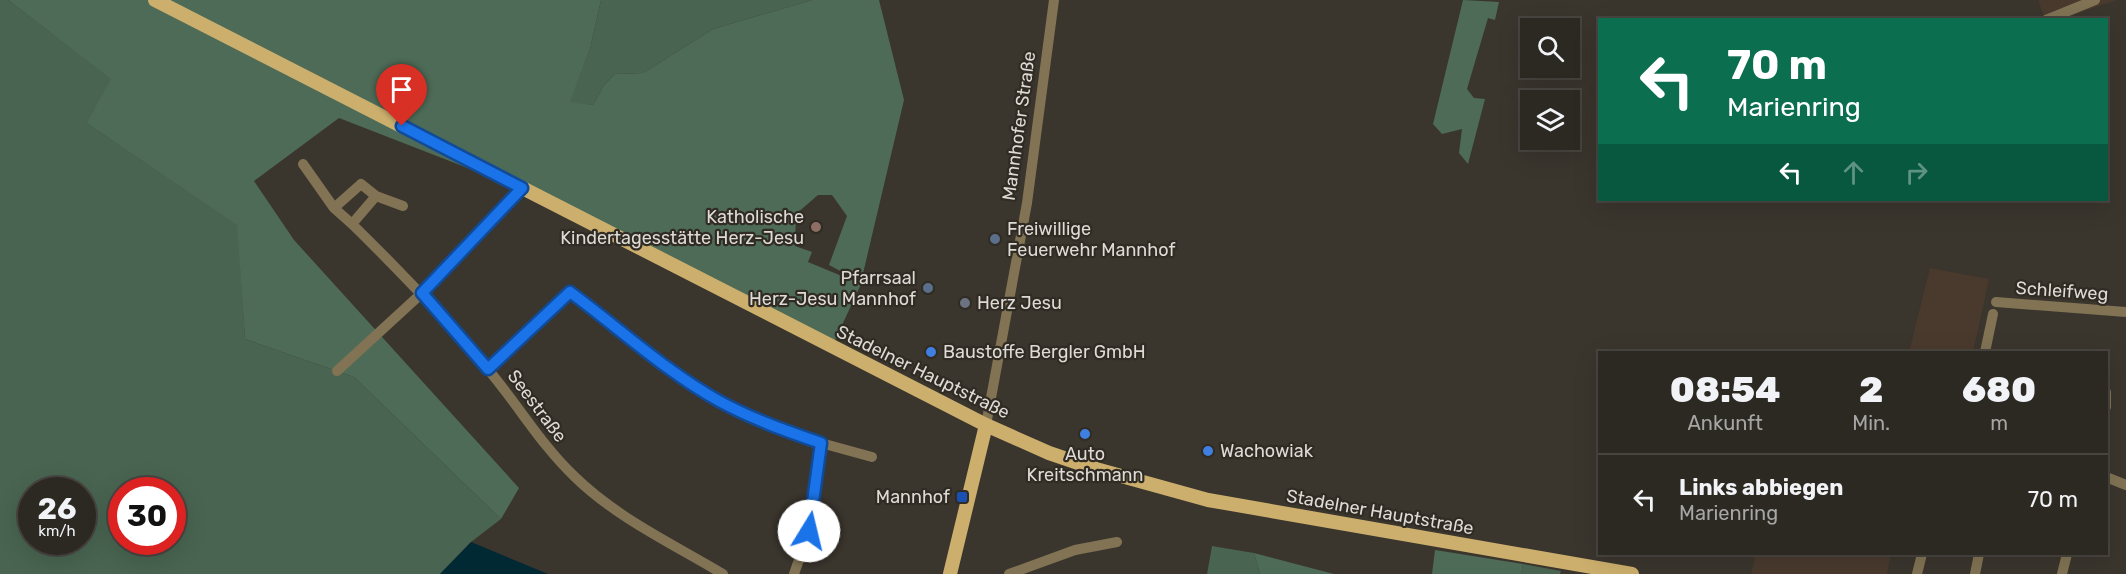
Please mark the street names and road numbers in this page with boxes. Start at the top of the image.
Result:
street label: Mannhofer Straße [998,50,1040,202]
street label: Schleifweg [2015,277,2109,305]
street label: Stadelner Hauptstraße [833,320,1013,424]
street label: Seestraße [503,365,571,447]
street label: Stadelner Hauptstraße [1285,485,1475,539]

